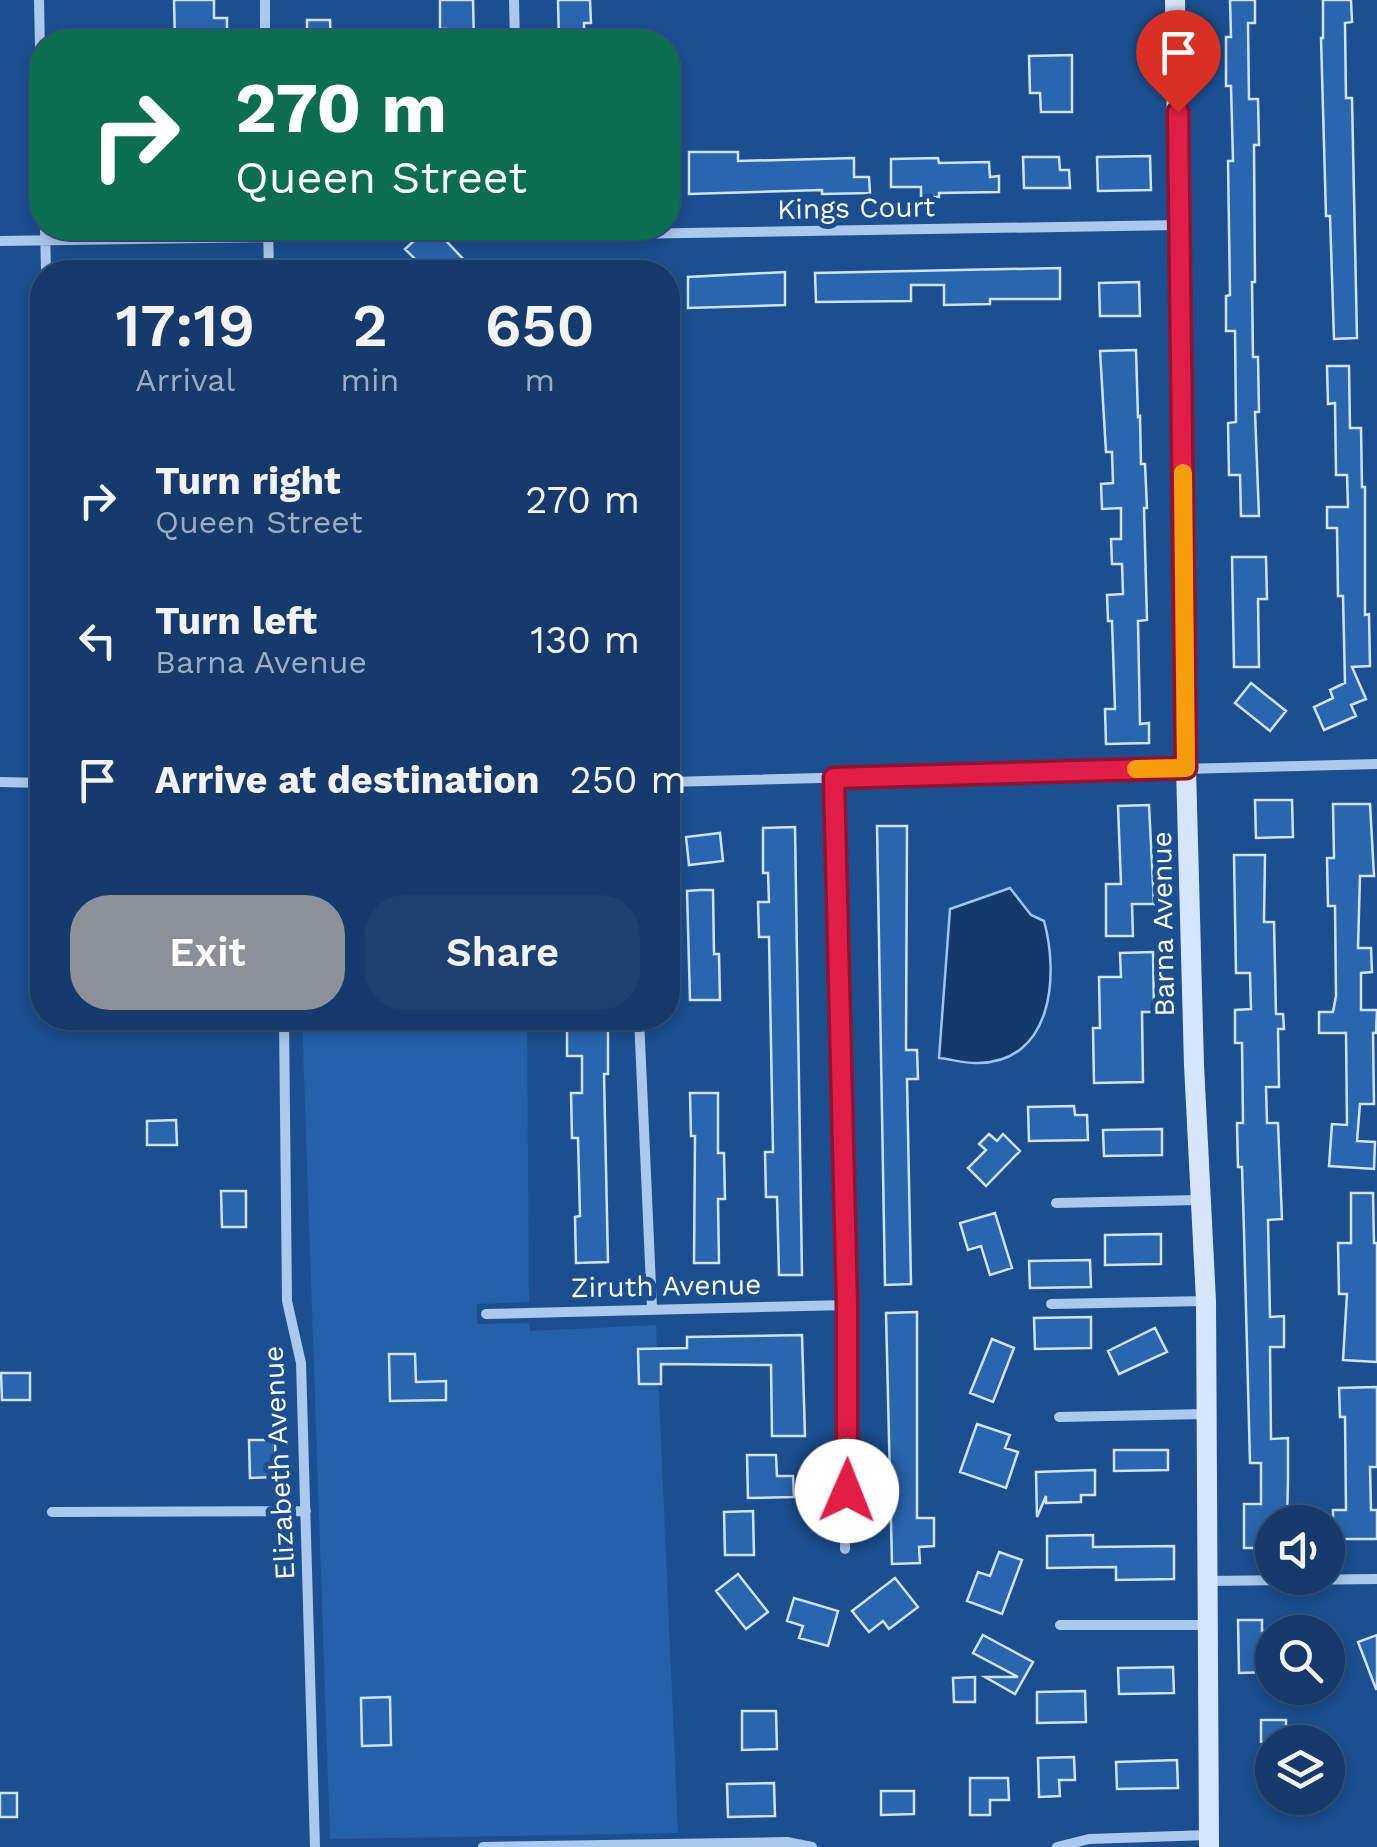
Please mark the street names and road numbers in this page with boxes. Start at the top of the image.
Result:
street label: Kings Court [777,190,936,226]
street label: Barna Avenue [1145,831,1181,1017]
street label: Ziruth Avenue [571,1268,761,1304]
street label: Elizabeth Avenue [256,1345,302,1581]

